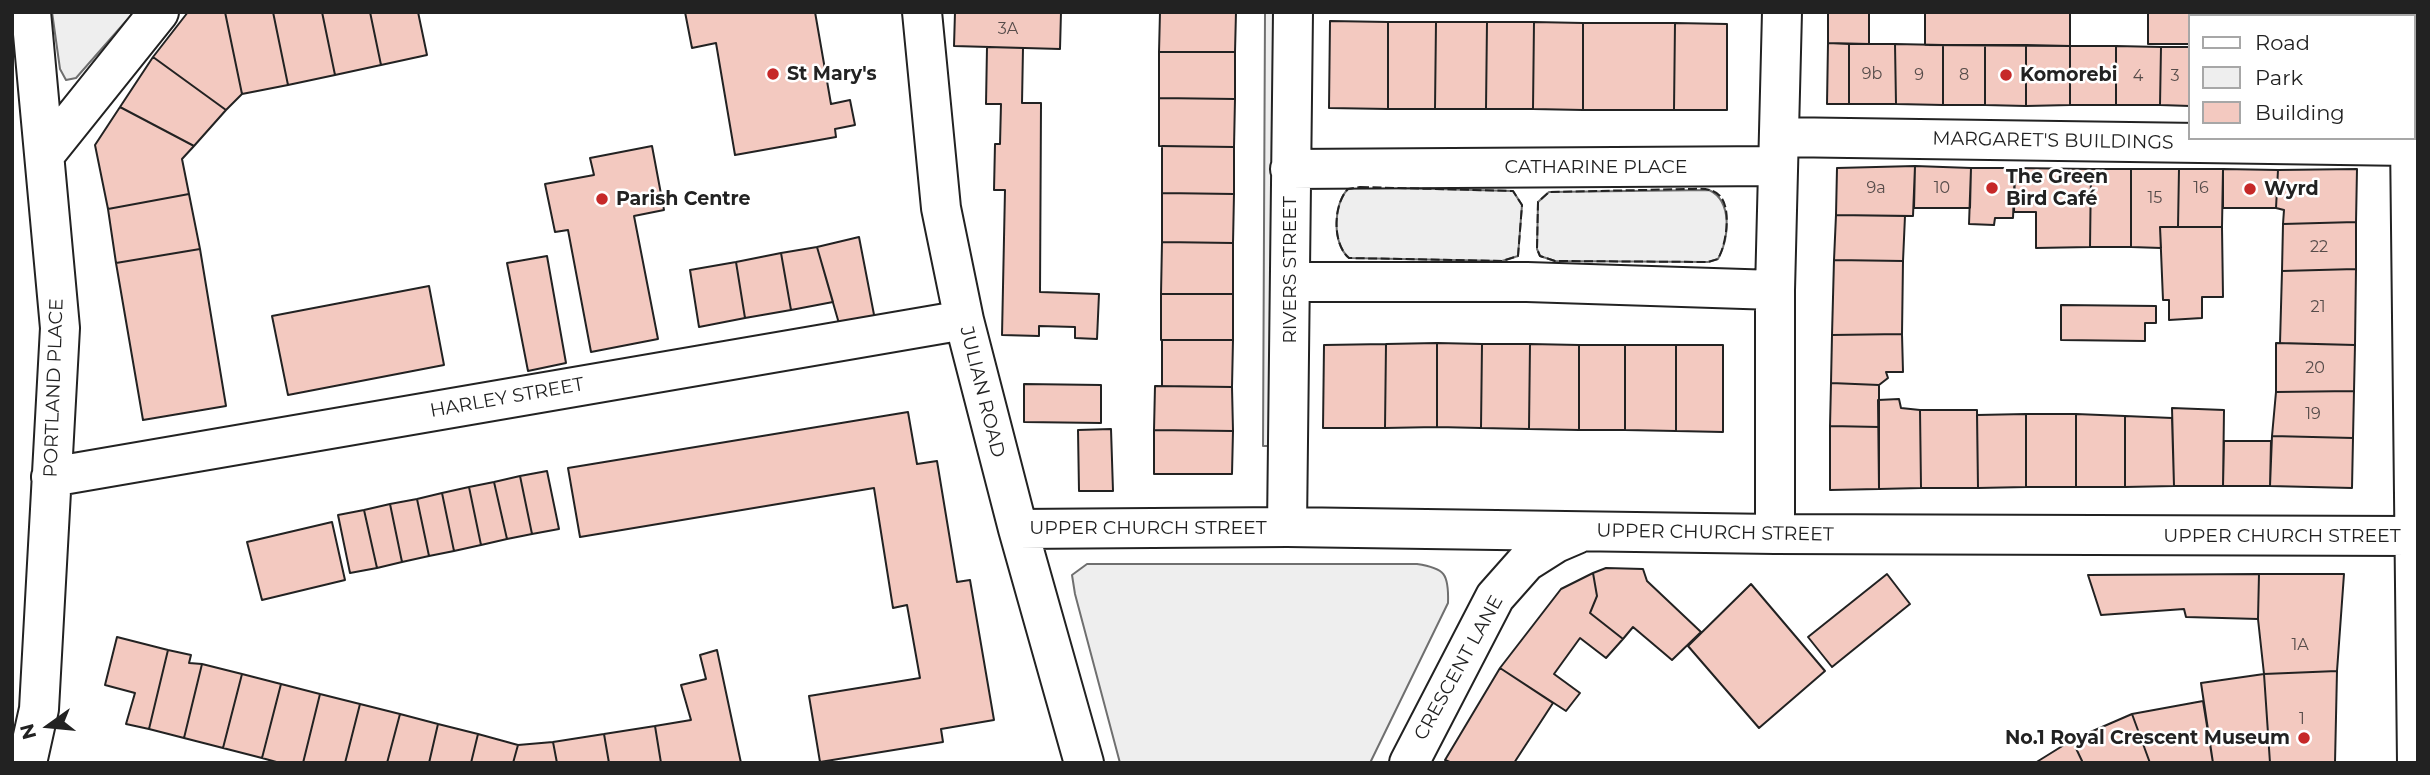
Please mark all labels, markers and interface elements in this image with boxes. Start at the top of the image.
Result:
legend [2188,14,2416,140]
house number: 3A [998,19,1018,39]
text: Road [2255,30,2310,55]
place label: St Mary's [787,63,877,85]
house number: 9b [1862,64,1882,84]
place label: Komorebi [2020,64,2117,86]
house number: 9 [1914,65,1924,85]
house number: 8 [1959,65,1969,85]
text: Park [2255,65,2303,90]
marker: St Mary's [765,66,781,82]
house number: 4 [2133,66,2143,86]
house number: 3 [2170,66,2180,86]
marker: Komorebi [1998,67,2014,83]
text: Building [2255,100,2345,125]
street label: MARGARET'S BUILDINGS [1932,127,2174,155]
street label: CATHARINE PLACE [1505,156,1687,178]
place label: The Green Bird Café [2006,166,2108,210]
house number: 9a [1866,178,1886,198]
house number: 10 [1934,178,1950,198]
house number: 16 [2193,178,2209,198]
place label: Wyrd [2264,178,2319,200]
marker: The Green Bird Café [1984,180,2000,196]
marker: Wyrd [2242,181,2258,197]
place label: Parish Centre [616,188,751,210]
house number: 15 [2148,188,2162,208]
marker: Parish Centre [594,191,610,207]
street label: RIVERS STREET [1279,196,1301,344]
house number: 22 [2310,237,2328,257]
house number: 21 [2311,297,2325,317]
street label: PORTLAND PLACE [39,298,69,478]
street label: JULIAN ROAD [955,324,1009,460]
house number: 20 [2305,358,2325,378]
street label: HARLEY STREET [428,373,586,423]
house number: 19 [2305,404,2321,424]
street label: UPPER CHURCH STREET [1029,517,1267,539]
street label: UPPER CHURCH STREET [1596,520,1834,546]
street label: UPPER CHURCH STREET [2163,525,2401,547]
street label: CRESCENT LANE [1410,592,1508,744]
house number: 1A [2291,635,2309,655]
north arrow [14,691,84,761]
house number: 1 [2299,709,2305,729]
text: N [15,721,41,742]
place label: No.1 Royal Crescent Museum [2005,727,2290,749]
marker: No.1 Royal Crescent Museum [2296,730,2312,746]

